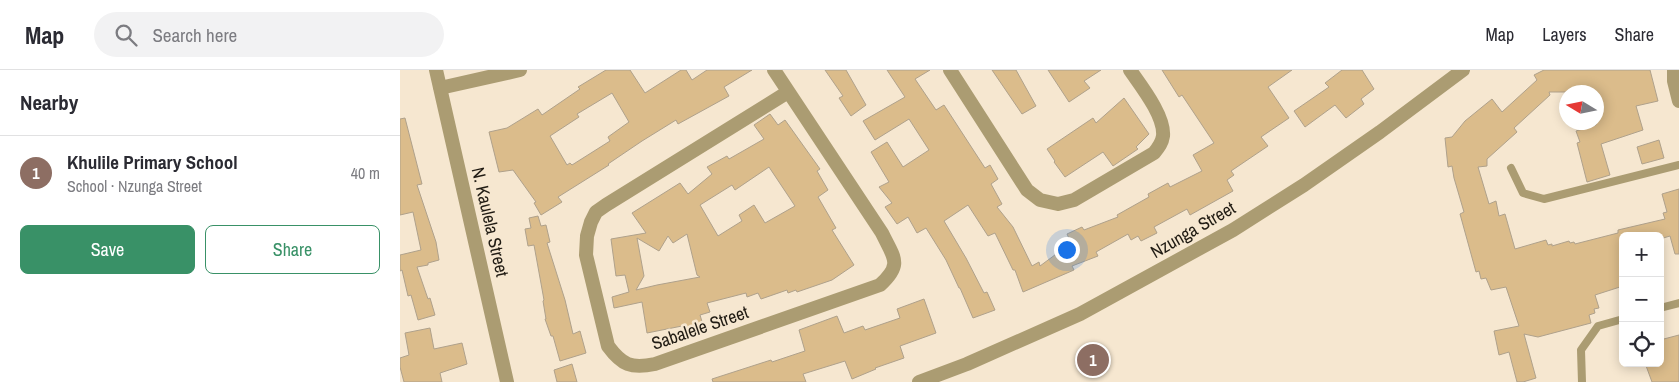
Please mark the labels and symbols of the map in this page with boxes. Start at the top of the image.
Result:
north arrow [1559,85,1604,130]
street label: N. Kaulela Street [466,165,515,279]
street label: Nzunga Street [1146,195,1240,264]
your location [1054,237,1080,263]
street label: Sabalele Street [648,299,752,356]
pin: 1 [1077,341,1109,379]

